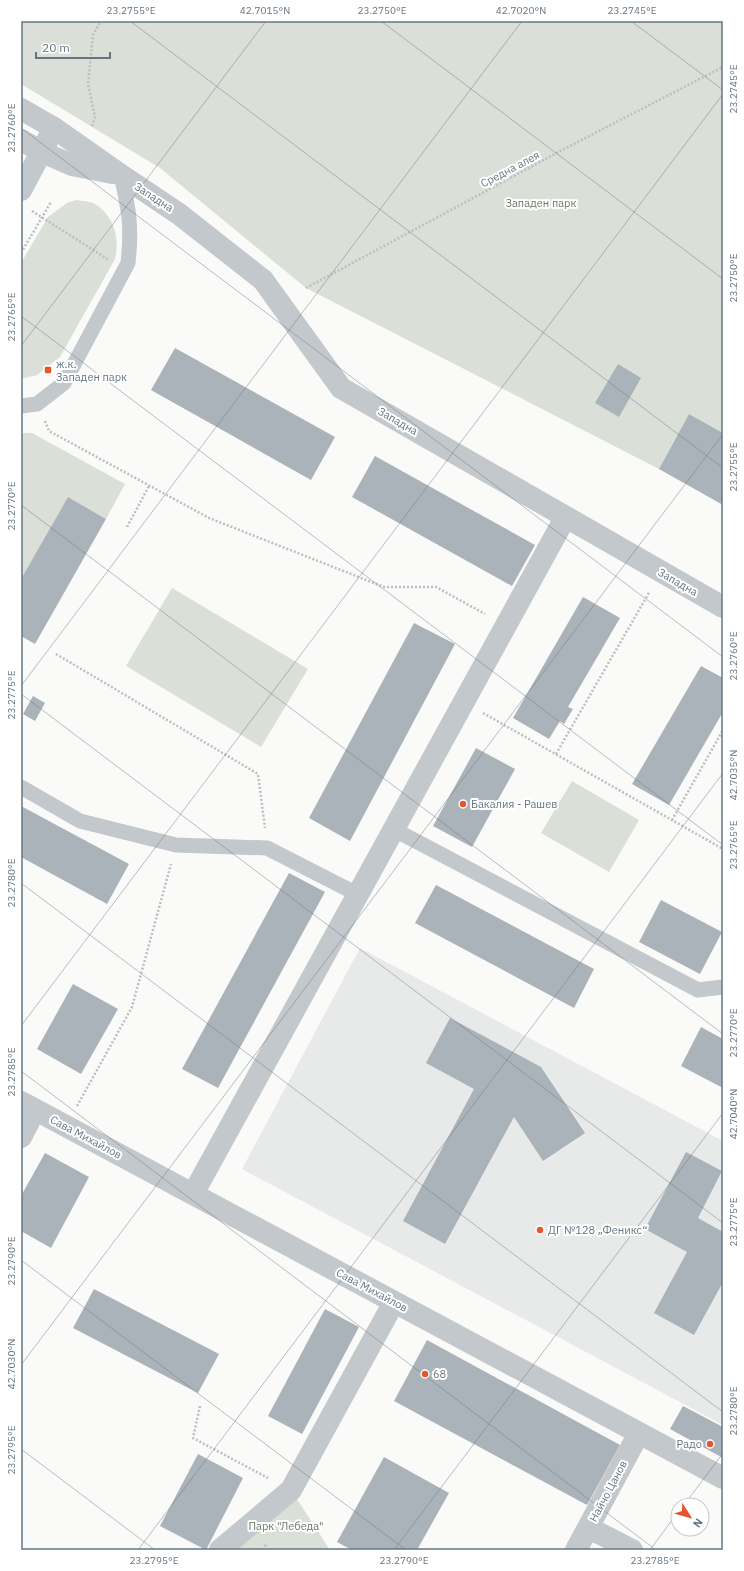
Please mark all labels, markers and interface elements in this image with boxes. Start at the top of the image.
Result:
text: 23.2755°E [106,4,156,17]
text: 42.7015°N [240,4,290,17]
text: 23.2750°E [357,4,407,17]
text: 42.7020°N [496,4,546,17]
text: 23.2745°E [607,4,657,17]
scale bar [36,34,110,60]
text: 20 m [42,40,70,55]
text: 23.2745°E [727,64,740,114]
text: 23.2760°E [5,103,18,153]
street label: Средна алея [478,148,542,190]
street label: Западна [132,179,176,215]
park label: Западен парк [505,196,577,210]
text: 23.2750°E [727,253,740,303]
text: 23.2765°E [5,292,18,342]
place label: ж.к. Западен парк [56,357,127,384]
marker: ж.к. Западен парк [43,365,53,375]
street label: Западна [376,404,421,438]
text: 23.2755°E [727,442,740,492]
text: 23.2770°E [5,481,18,531]
street label: Западна [656,565,701,599]
text: 23.2760°E [727,631,740,681]
text: 23.2775°E [5,670,18,720]
text: 42.7035°N [727,750,740,800]
place label: Бакалия - Рашев [471,797,557,811]
marker: Бакалия - Рашев [458,799,468,809]
text: 23.2765°E [727,820,740,870]
text: 23.2780°E [5,858,18,908]
text: 23.2770°E [727,1008,740,1058]
text: 23.2785°E [5,1047,18,1097]
text: 42.7040°N [727,1089,740,1139]
street label: Сава Михайлов [48,1112,124,1162]
text: 23.2775°E [727,1197,740,1247]
place label: ДГ №128 „Феникс“ [548,1223,647,1237]
marker: ДГ №128 „Феникс“ [535,1225,545,1235]
text: 23.2790°E [5,1236,18,1286]
street label: Сава Михайлов [334,1265,410,1315]
text: 42.7030°N [5,1339,18,1389]
place label: 68 [433,1367,446,1381]
marker: 68 [420,1369,430,1379]
text: 23.2780°E [727,1386,740,1436]
text: 23.2795°E [5,1425,18,1475]
place label: Радо [677,1437,702,1451]
marker: Радо [705,1439,715,1449]
street label: Найчо Цанов [586,1458,630,1524]
north arrow [670,1497,710,1537]
text: N [690,1516,706,1530]
park label: Парк "Лебеда" [248,1519,324,1533]
text: 23.2795°E [129,1554,179,1567]
text: 23.2790°E [379,1554,429,1567]
text: 23.2785°E [630,1554,680,1567]

